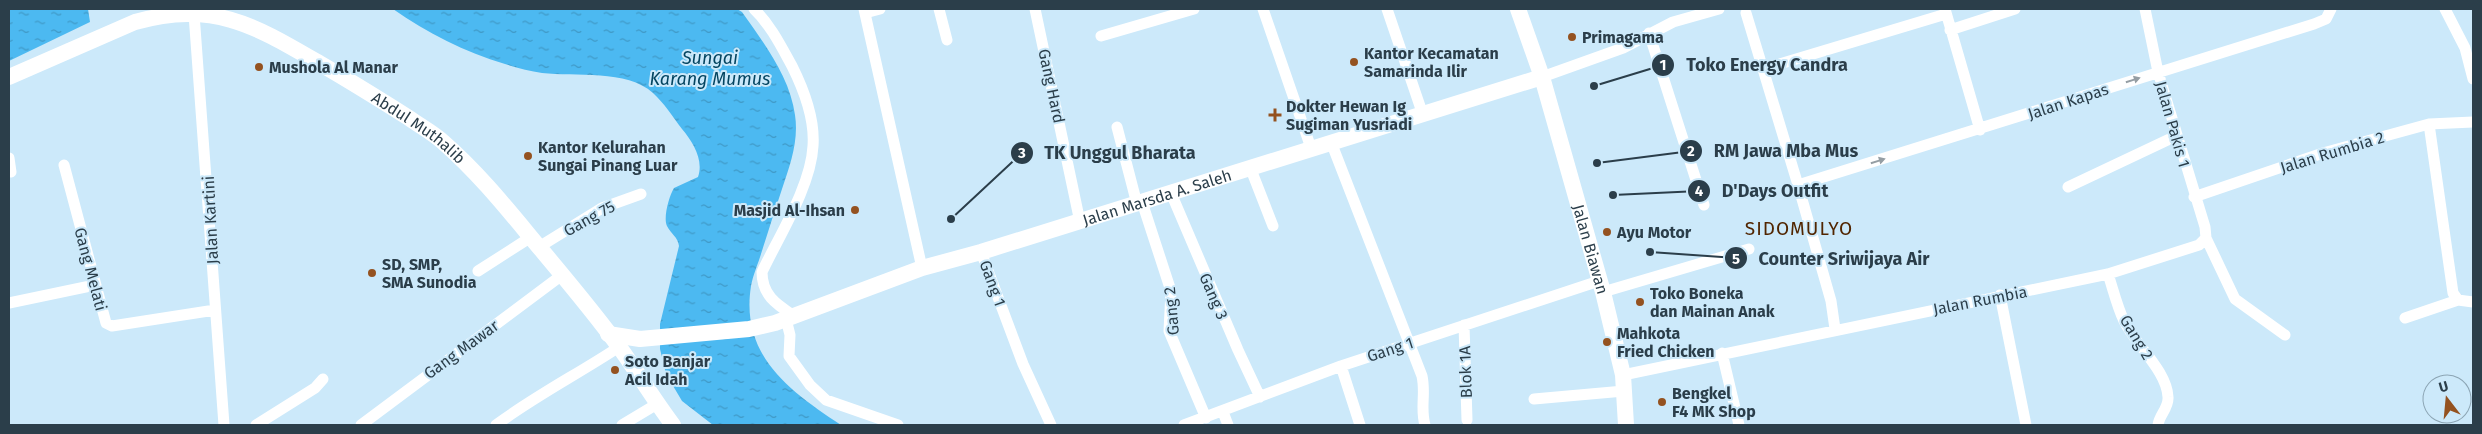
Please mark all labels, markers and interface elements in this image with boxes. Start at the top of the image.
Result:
place label: Primagama [1582,28,1664,47]
marker: Primagama [1566,31,1578,43]
place label: Kantor Kecamatan Samarinda Ilir [1364,44,1499,81]
water label: Sungai Karang Mumus [650,47,770,90]
street label: Gang Hard [1034,47,1069,125]
callout: Toko Energy Candra [1651,49,1857,82]
text: Toko Energy Candra [1686,54,1848,76]
marker: Kantor Kecamatan Samarinda Ilir [1348,56,1360,68]
text: 1 [1660,56,1666,74]
place label: Mushola Al Manar [269,58,399,77]
marker: Mushola Al Manar [253,61,265,73]
one-way arrow [2126,76,2141,83]
street label: Jalan Pakis 1 [2151,79,2194,169]
street label: Jalan Kapas [2025,80,2111,123]
street label: Abdul Muthalib [368,88,469,168]
place label: Dokter Hewan Ig Sugiman Yusriadi [1286,97,1412,134]
marker: Dokter Hewan Ig Sugiman Yusriadi [1268,108,1282,122]
street label: Jalan Rumbia 2 [2278,128,2387,177]
callout: RM Jawa Mba Mus [1679,134,1868,167]
callout: TK Unggul Bharata [1009,136,1206,169]
place label: Kantor Kelurahan Sungai Pinang Luar [538,138,678,175]
text: RM Jawa Mba Mus [1714,140,1858,162]
text: TK Unggul Bharata [1044,142,1196,164]
text: 2 [1687,142,1695,160]
text: 3 [1017,144,1026,162]
marker: Kantor Kelurahan Sungai Pinang Luar [522,150,534,162]
one-way arrow [1871,156,1886,164]
street label: Jalan Marsda A. Saleh [1080,165,1234,230]
callout: D'Days Outfit [1687,174,1838,207]
street label: Jalan Kartini [199,175,222,265]
text: D'Days Outfit [1722,180,1829,202]
text: 4 [1695,182,1704,200]
street label: Gang 75 [560,197,618,240]
place label: Masjid Al-Ihsan [734,201,845,220]
street label: Jalan Biawan [1569,202,1612,296]
marker: Masjid Al-Ihsan [849,204,861,216]
district label: SIDOMULYO [1745,217,1853,240]
place label: Ayu Motor [1616,223,1692,242]
street label: Gang Melati [70,225,111,313]
marker: Ayu Motor [1601,226,1613,238]
callout: Counter Sriwijaya Air [1723,242,1939,275]
text: Counter Sriwijaya Air [1759,248,1930,270]
text: 5 [1732,250,1740,268]
place label: SD, SMP, SMA Sunodia [382,255,477,292]
street label: Gang 1 [975,258,1010,309]
marker: SD, SMP, SMA Sunodia [366,267,378,279]
street label: Gang 3 [1195,270,1232,322]
street label: Jalan Rumbia [1931,282,2029,319]
place label: Toko Boneka dan Mainan Anak [1650,284,1775,321]
street label: Gang 2 [1160,286,1183,336]
marker: Toko Boneka dan Mainan Anak [1634,296,1646,308]
street label: Gang 2 [2116,312,2157,363]
street label: Gang Mawar [420,315,503,383]
place label: Mahkota Fried Chicken [1617,324,1715,361]
street label: Gang 1 [1365,333,1416,366]
marker: Mahkota Fried Chicken [1601,336,1613,348]
street label: Blok 1A [1455,345,1476,398]
place label: Soto Banjar Acil Idah [624,352,711,389]
marker: Soto Banjar Acil Idah [609,364,621,376]
north arrow [2422,374,2472,424]
text: U [2437,378,2450,396]
place label: Bengkel F4 MK Shop [1672,384,1756,421]
marker: Bengkel F4 MK Shop [1656,396,1668,408]

